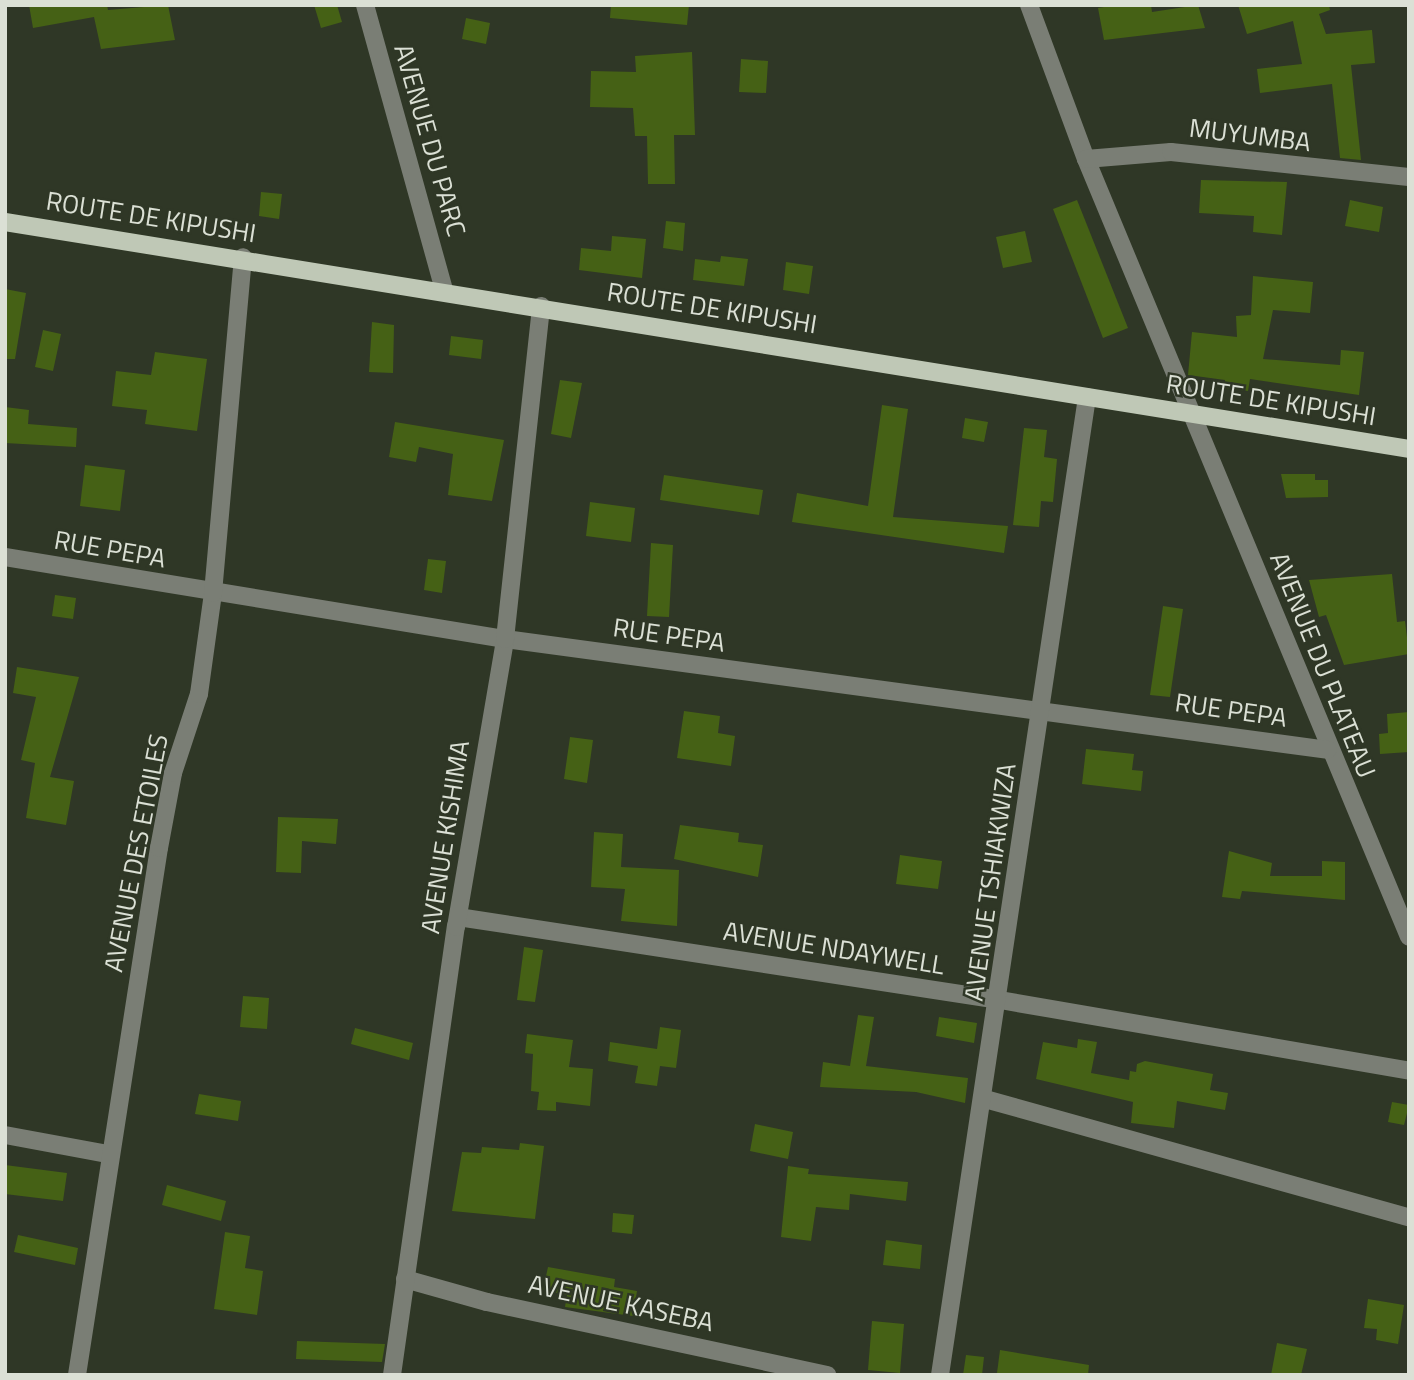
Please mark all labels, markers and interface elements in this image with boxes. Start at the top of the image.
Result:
street label: AVENUE DU PARC [388,40,472,240]
street label: MUYUMBA [1187,112,1313,158]
street label: ROUTE DE KIPUSHI [44,185,258,249]
street label: ROUTE DE KIPUSHI [605,276,819,340]
street label: ROUTE DE KIPUSHI [1164,368,1378,432]
street label: RUE PEPA [52,524,168,574]
street label: AVENUE DU PLATEAU [1264,548,1382,782]
street label: RUE PEPA [611,612,727,658]
street label: RUE PEPA [1173,687,1289,733]
street label: AVENUE DES ETOILES [98,731,174,975]
street label: AVENUE KISHIMA [414,738,476,936]
street label: AVENUE TSHIAKWIZA [958,761,1022,1003]
street label: AVENUE NDAYWELL [721,915,947,981]
street label: AVENUE KASEBA [526,1268,716,1338]

